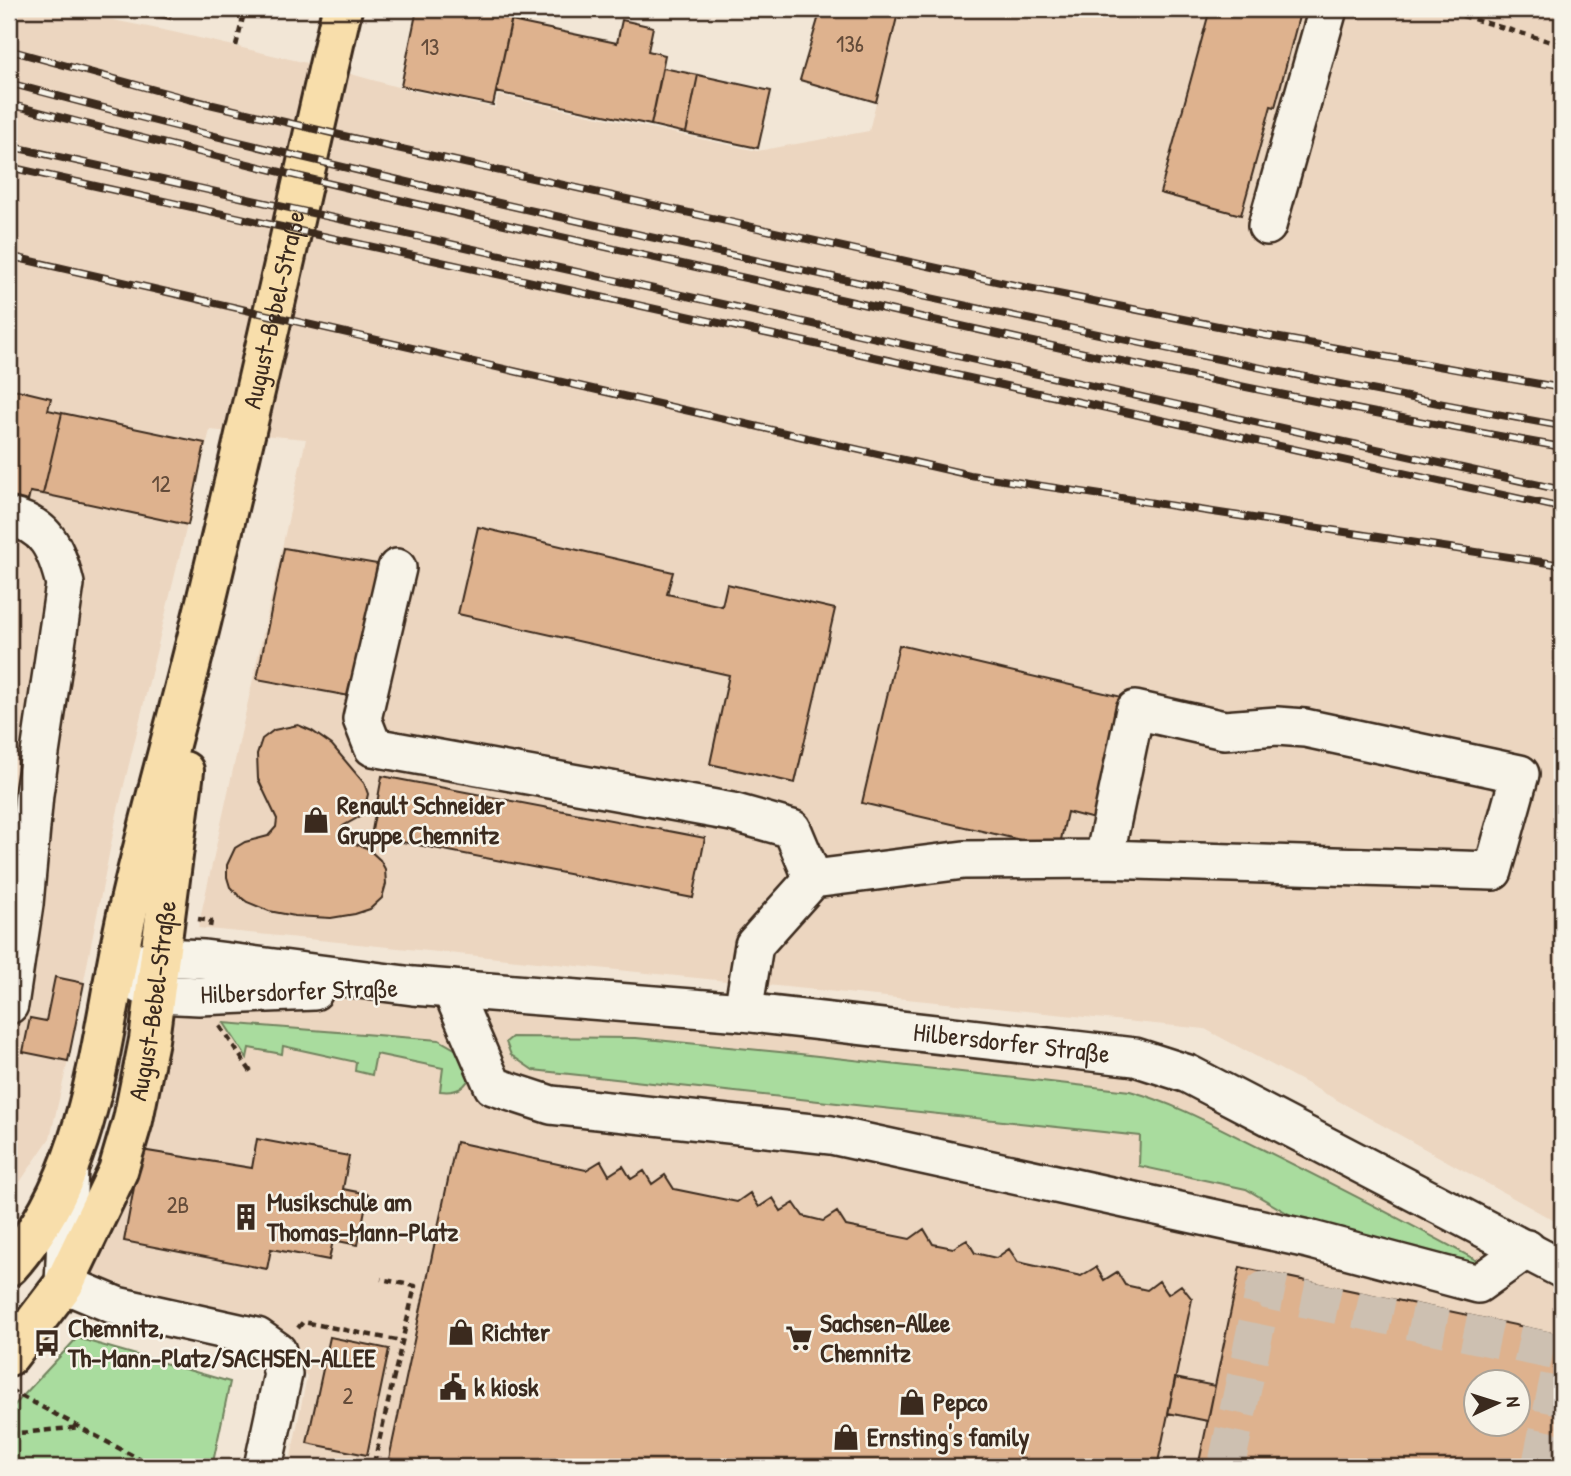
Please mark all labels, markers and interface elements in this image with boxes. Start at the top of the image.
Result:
house number: 136 [836,28,864,59]
house number: 13 [421,31,439,62]
street label: August-Bebel-Straße [234,207,313,412]
house number: 12 [151,468,171,499]
place label: Renault Schneider Gruppe Chemnitz [337,787,506,853]
shop icon: Renault Schneider Gruppe Chemnitz [301,805,331,835]
street label: August-Bebel-Straße [119,899,184,1104]
street label: Hilbersdorfer Straße [200,970,398,1011]
street label: Hilbersdorfer Straße [912,1014,1112,1071]
place label: Musikschule am Thomas-Mann-Platz [266,1184,458,1249]
house number: 2B [167,1189,189,1220]
building icon: Musikschule am Thomas-Mann-Platz [231,1202,261,1232]
place label: Sachsen-Allee Chemnitz [820,1305,951,1370]
place label: Chemnitz, Th-Mann-Platz/SACHSEN-ALLEE [67,1310,376,1375]
place label: Richter [482,1314,551,1349]
shop icon: Richter [446,1317,476,1347]
supermarket icon: Sachsen-Allee Chemnitz [784,1323,814,1353]
bus stop icon: Chemnitz, Th-Mann-Platz/SACHSEN-ALLEE [32,1328,62,1358]
north arrow [1462,1368,1532,1438]
place label: k kiosk [474,1369,539,1404]
public building icon: k kiosk [438,1372,468,1402]
house number: 2 [343,1380,354,1411]
place label: Pepco [933,1384,988,1420]
shop icon: Pepco [897,1387,927,1417]
text: N [1501,1396,1527,1408]
place label: Ernsting's family [867,1419,1030,1455]
shop icon: Ernsting's family [831,1422,861,1452]

